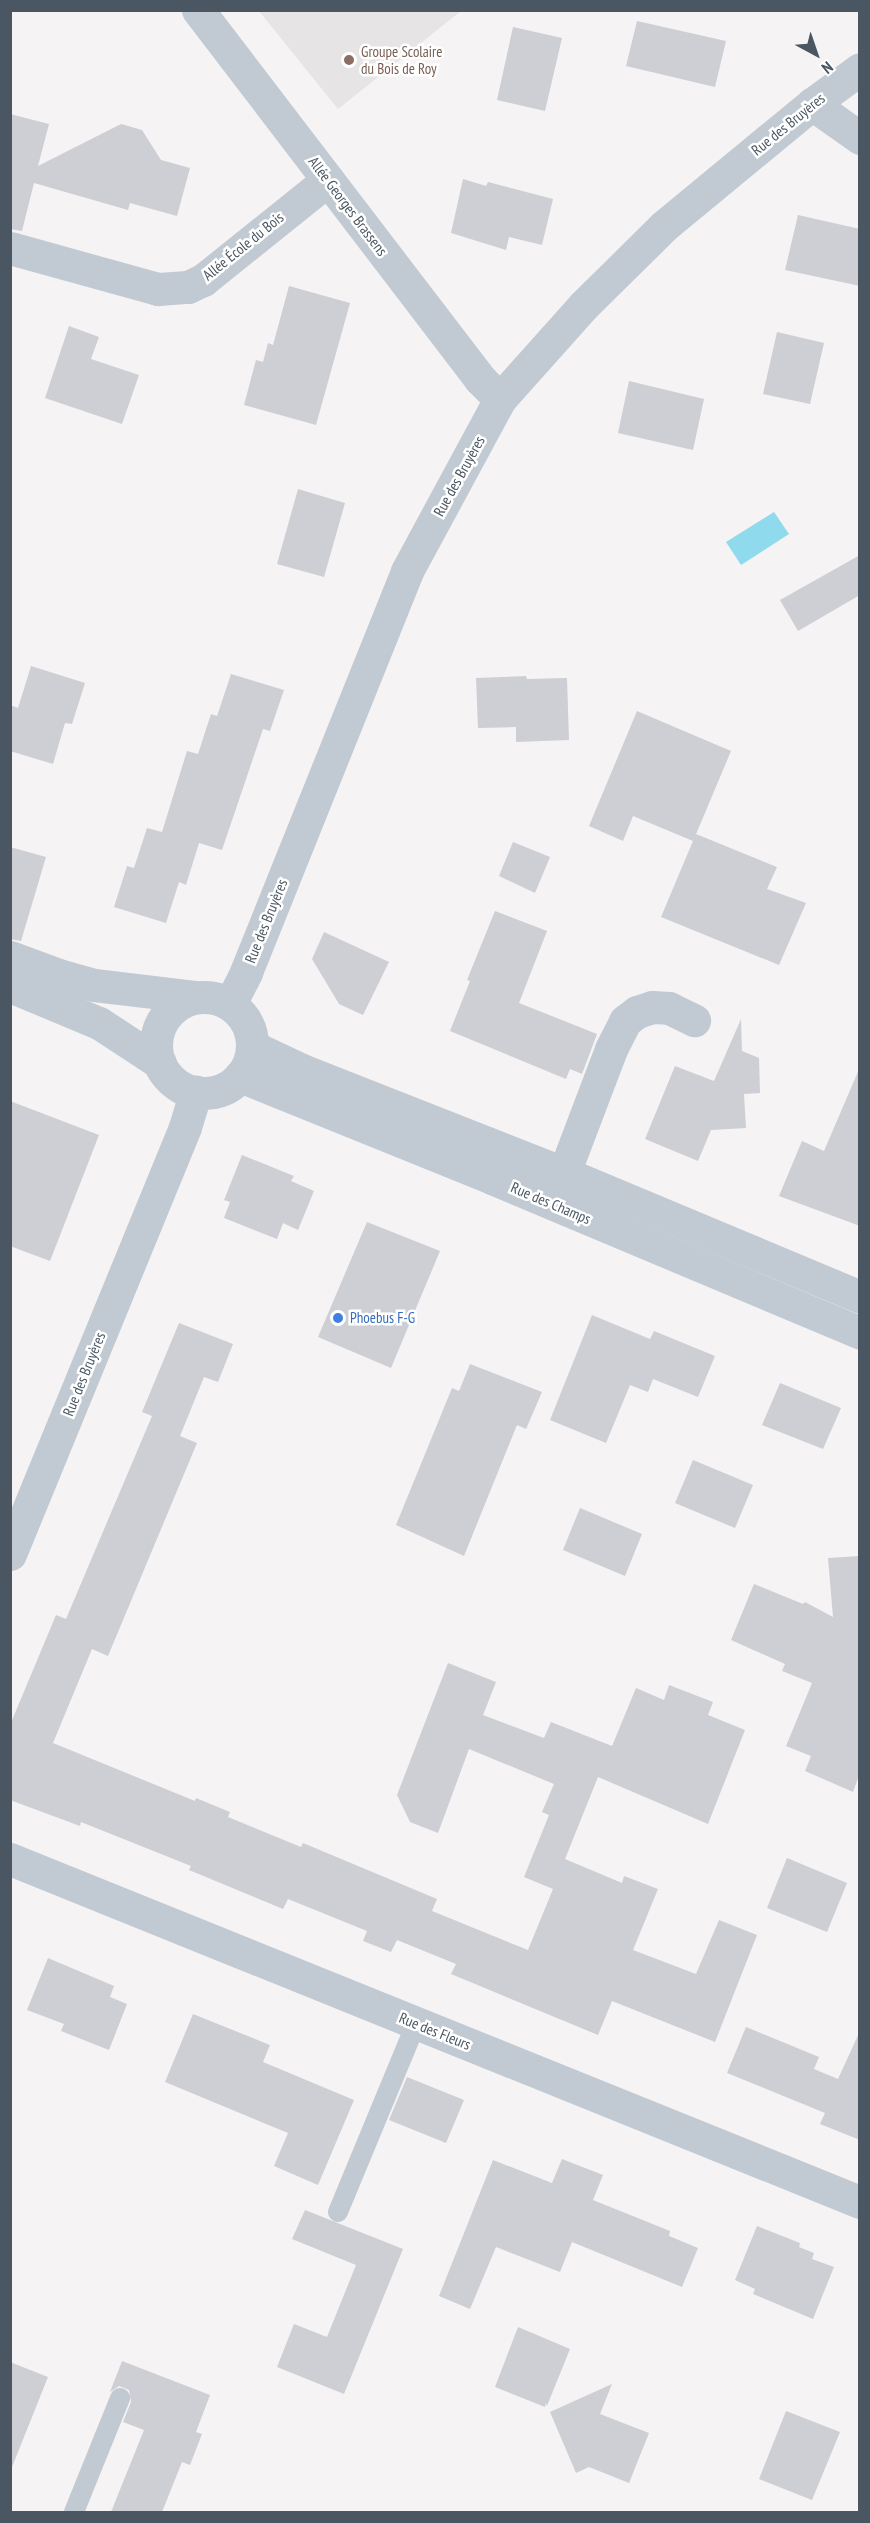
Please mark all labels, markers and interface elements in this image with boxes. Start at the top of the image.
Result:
north arrow [786,24,846,84]
place label: Groupe Scolaire du Bois de Roy [361,42,442,77]
marker: Groupe Scolaire du Bois de Roy [342,53,356,67]
text: N [818,57,837,78]
street label: Rue des Bruyères [748,89,828,159]
street label: Allée Georges Brassens [305,153,391,259]
street label: Allée École du Bois [199,208,287,284]
street label: Rue des Bruyères [430,433,488,519]
street label: Rue des Bruyères [241,876,291,966]
street label: Rue des Champs [508,1178,594,1228]
place label: Phoebus F-G [350,1309,415,1327]
marker: Phoebus F-G [331,1311,345,1325]
street label: Rue des Bruyères [59,1329,109,1419]
street label: Rue des Fleurs [397,2008,473,2054]

